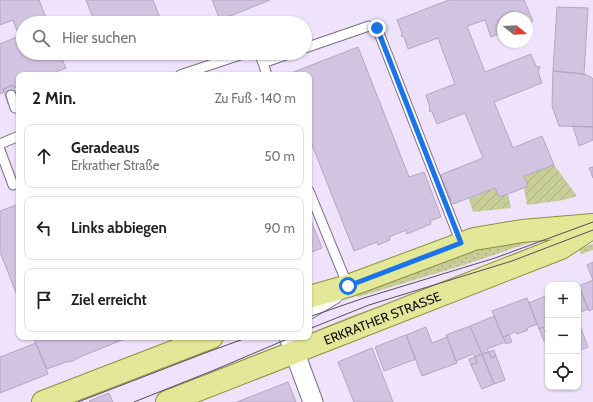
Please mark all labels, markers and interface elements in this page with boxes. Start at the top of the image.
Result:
north arrow [497,12,533,48]
search box [16,16,312,60]
route end [368,19,386,37]
icon: search [30,27,52,49]
text: Hier suchen [62,29,137,47]
text: 2 Min. [32,88,76,108]
text: Zu Fuß · 140 m [215,90,296,106]
text: Geradeaus [71,139,139,157]
icon: ahead [33,145,55,167]
text: 50 m [265,148,295,164]
text: Erkrather Straße [71,157,159,173]
icon: left [33,217,55,239]
text: Links abbiegen [71,219,167,237]
text: 90 m [264,220,295,236]
route start [339,277,357,295]
map controls [545,282,581,390]
button: + [545,282,581,318]
street label: ERKRATHER STRASSE [321,288,443,348]
icon: arrive [33,289,55,311]
text: Ziel erreicht [71,291,147,309]
button: − [545,318,581,354]
button: locate [545,354,581,390]

